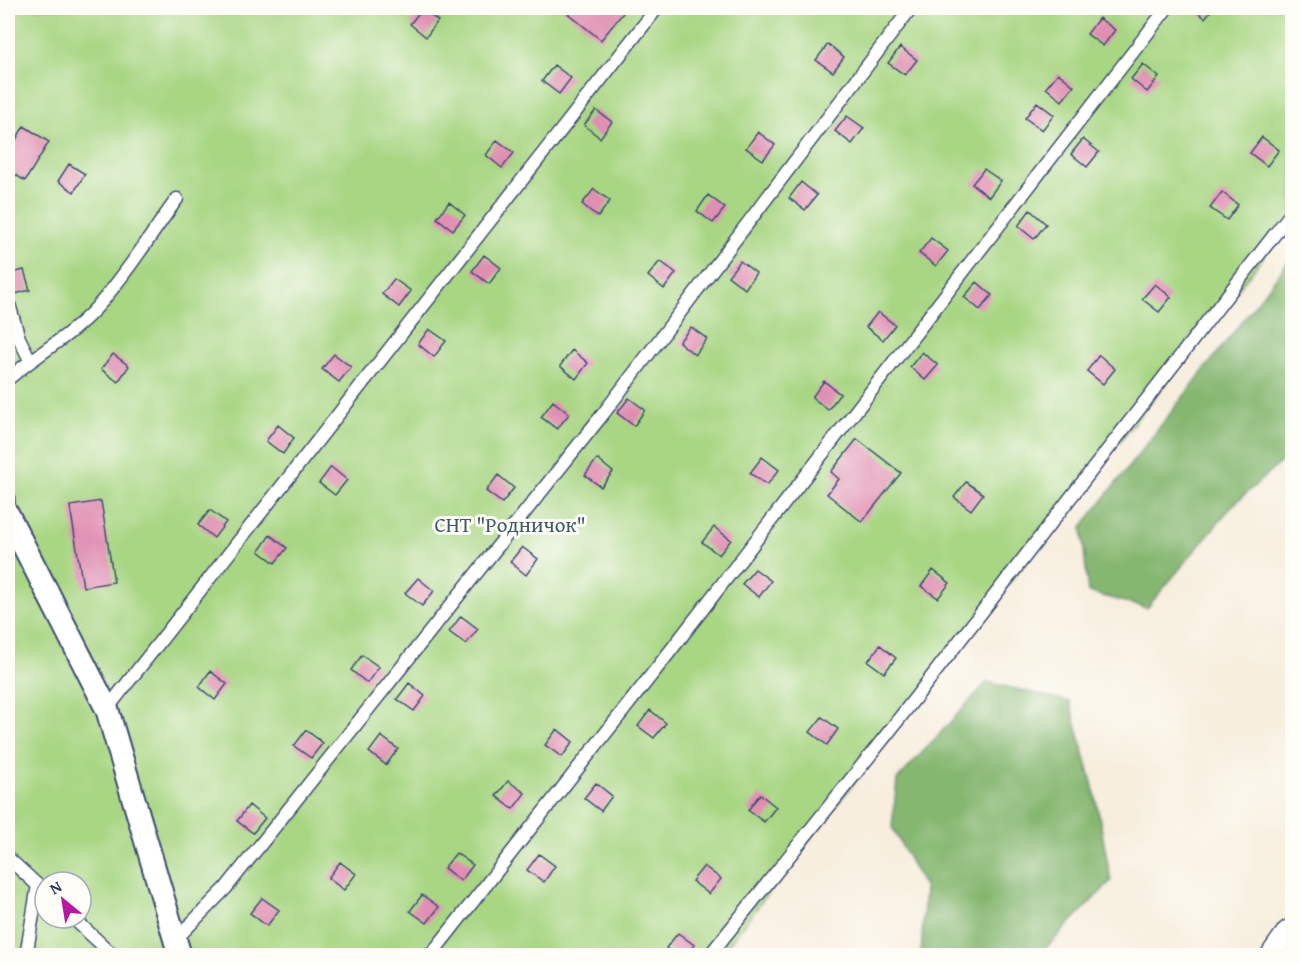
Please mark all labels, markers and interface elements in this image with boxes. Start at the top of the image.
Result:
park label: СНТ "Родничок" [434,509,586,540]
north arrow [33,870,93,930]
text: N [45,874,66,900]

